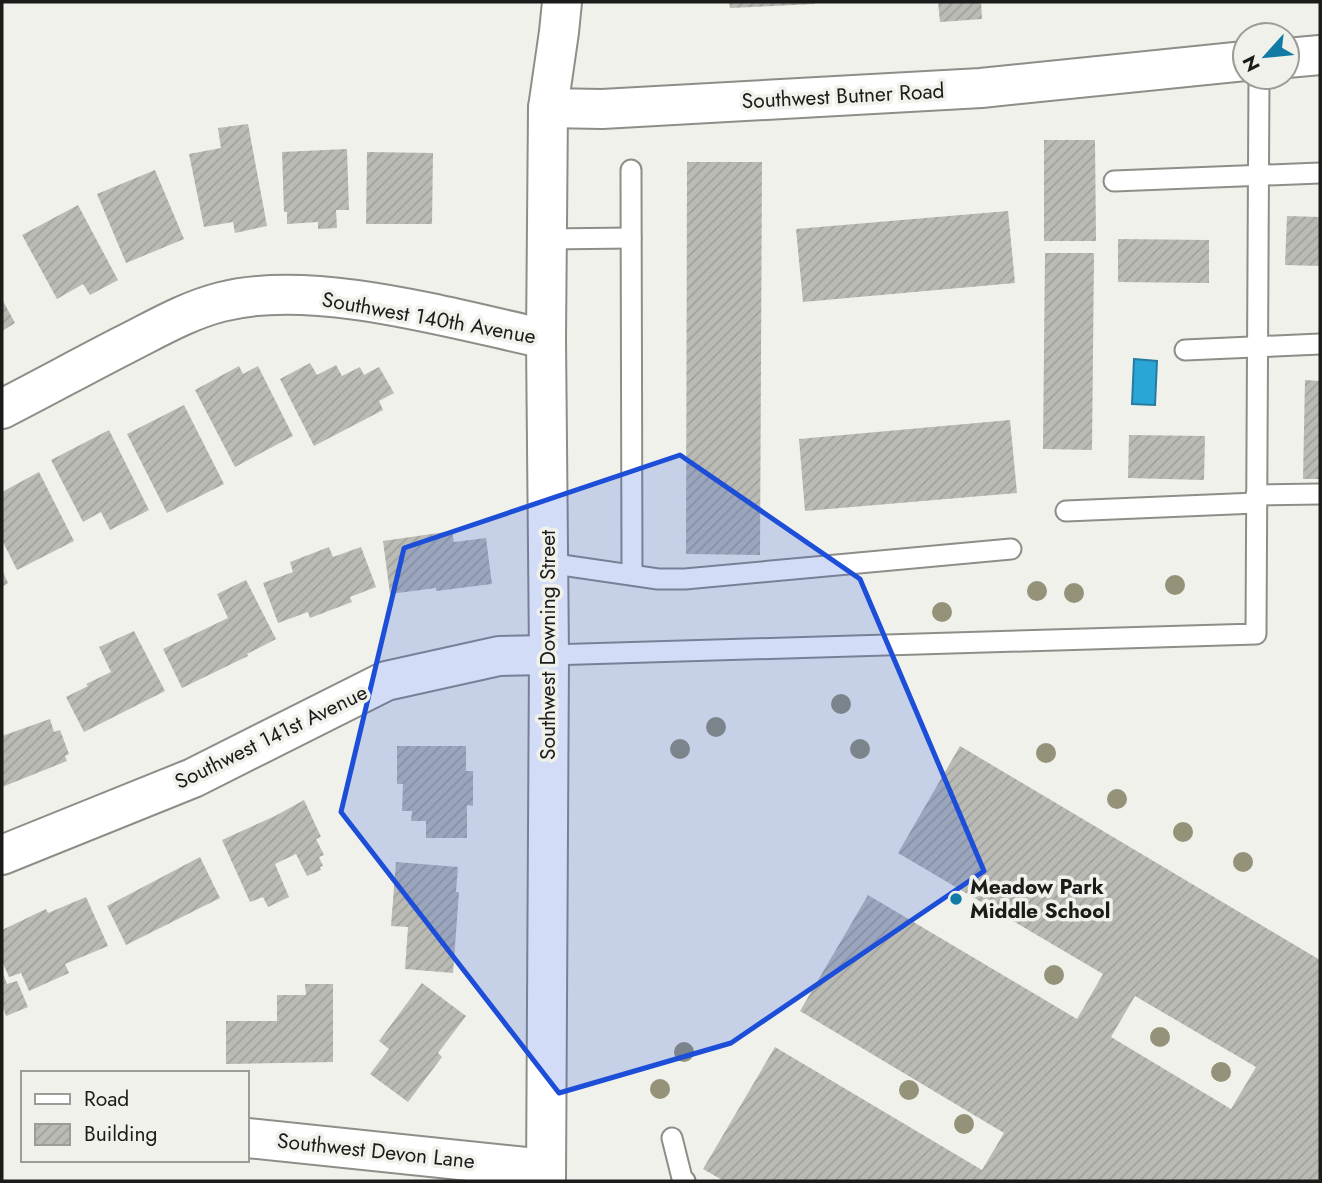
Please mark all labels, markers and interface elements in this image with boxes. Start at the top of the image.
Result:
north arrow [1231,21,1301,91]
text: N [1236,51,1267,76]
street label: Southwest Butner Road [741,76,945,116]
street label: Southwest 140th Avenue [320,284,538,352]
street label: Southwest Downing Street [533,530,563,760]
street label: Southwest 141st Avenue [170,677,373,797]
place label: Meadow Park Middle School [970,872,1110,926]
marker: Meadow Park Middle School [948,891,964,907]
legend [21,1071,248,1162]
text: Road [84,1084,129,1114]
text: Building [84,1119,157,1149]
street label: Southwest Devon Lane [276,1126,476,1176]

